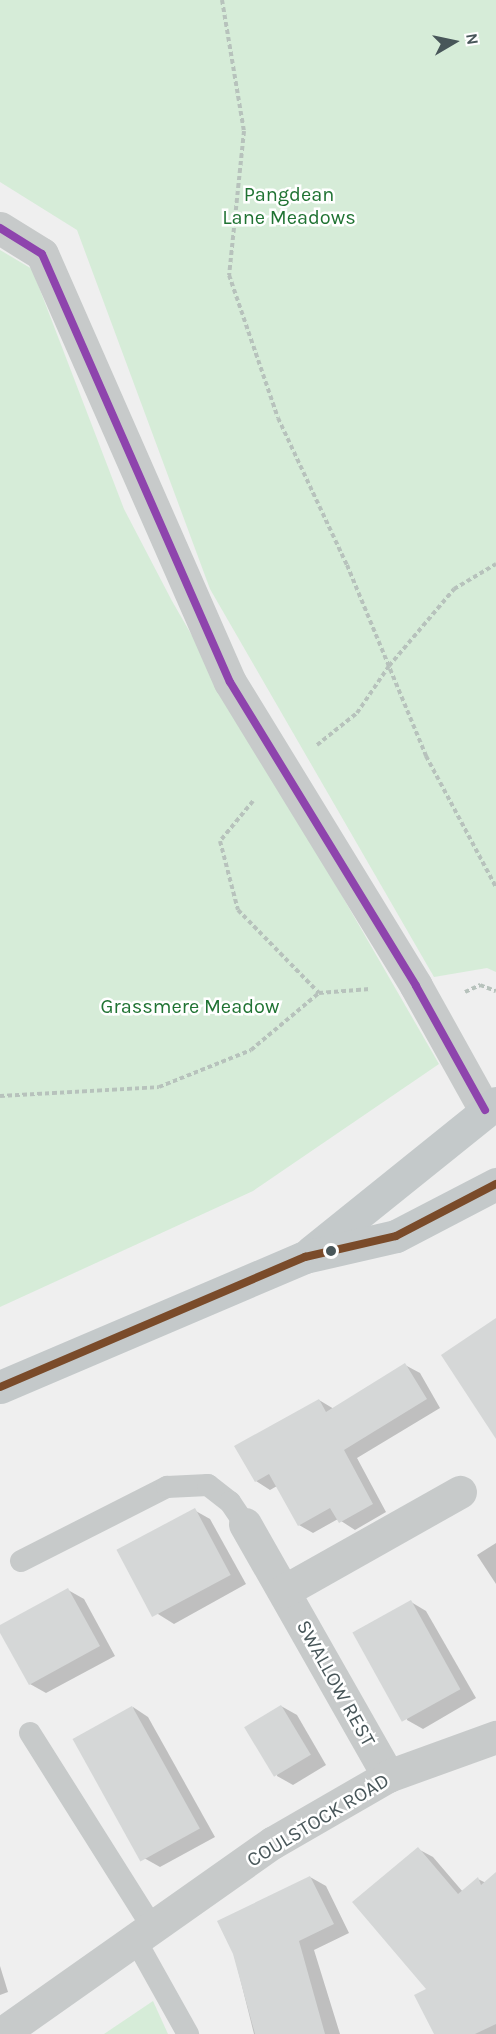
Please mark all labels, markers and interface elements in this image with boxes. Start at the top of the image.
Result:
north arrow [424,12,484,72]
text: N [462,32,483,46]
park label: Pangdean Lane Meadows [222,183,356,230]
park label: Grassmere Meadow [101,994,279,1018]
unlabelled marker [325,1245,337,1257]
street label: SWALLOW REST [291,1616,381,1750]
street label: COULSTOCK ROAD [243,1768,393,1872]

